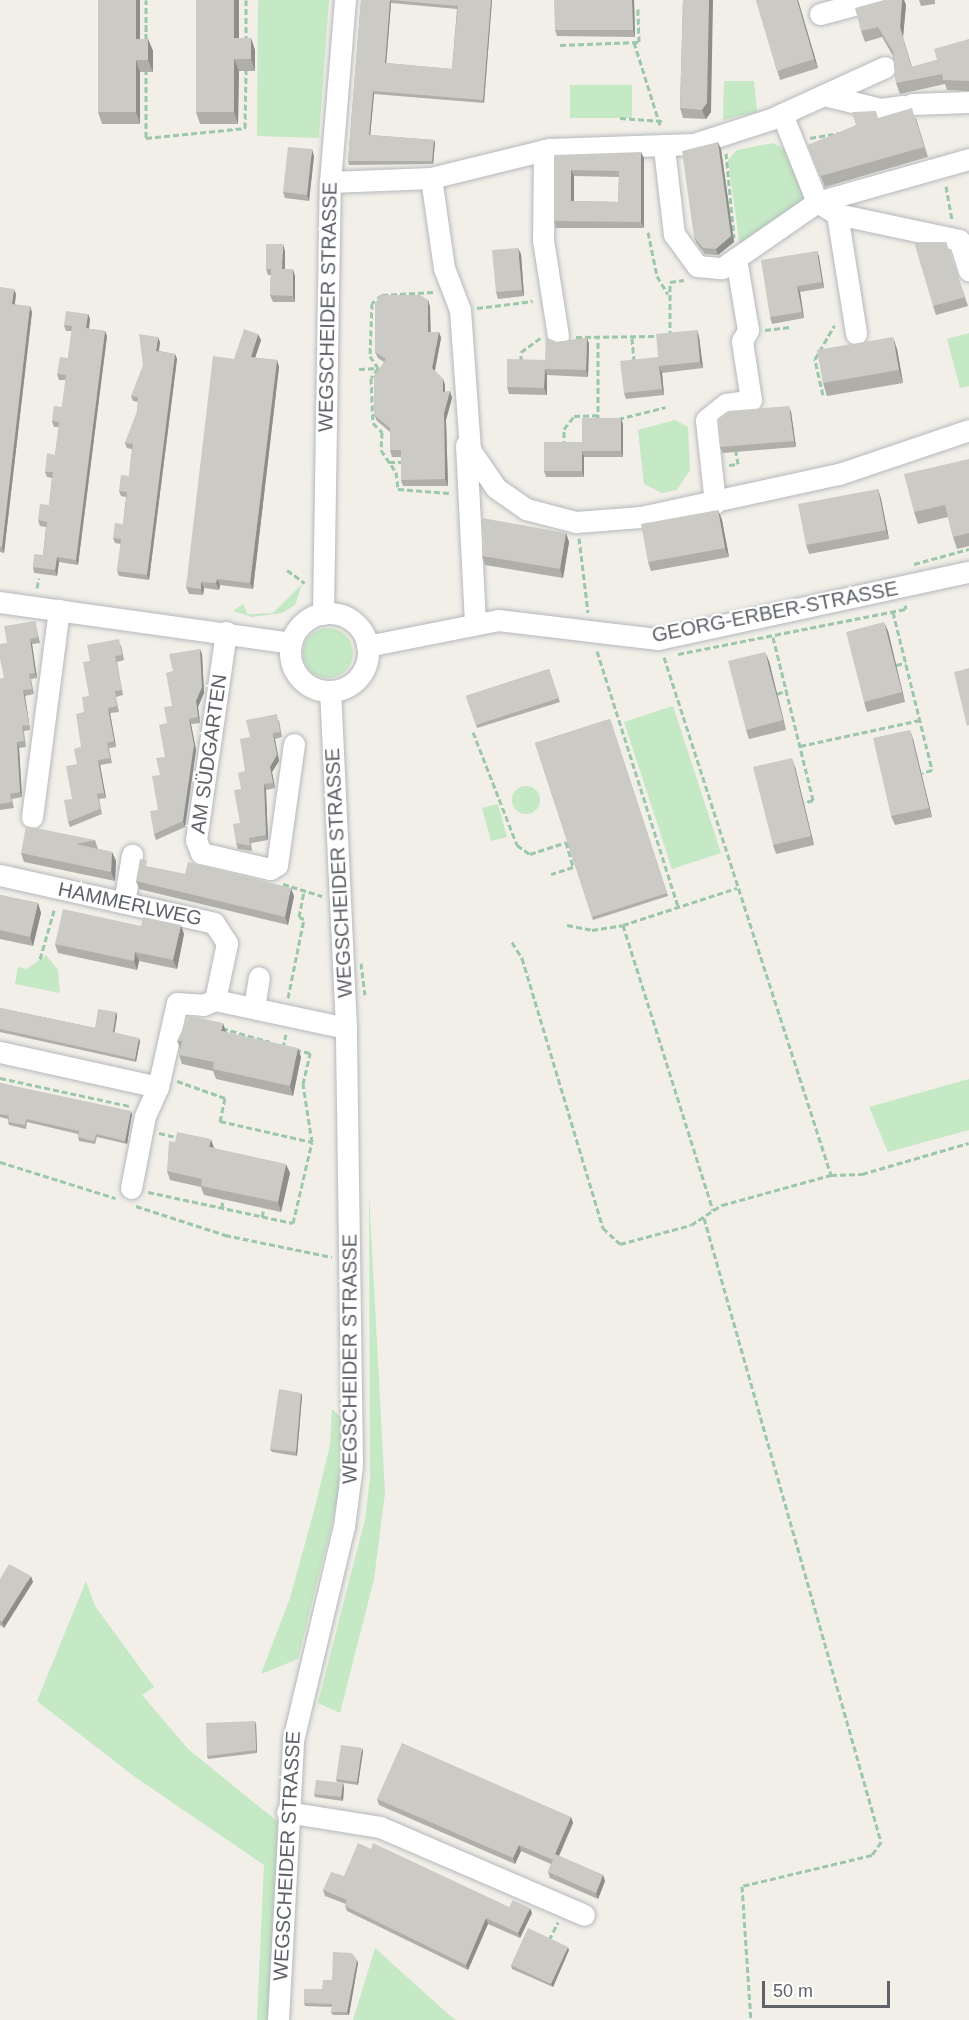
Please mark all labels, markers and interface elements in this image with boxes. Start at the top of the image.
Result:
street label: WEGSCHEIDER STRASSE [314,182,342,432]
street label: GEORG-ERBER-STRASSE [650,576,900,648]
street label: AM SÜDGARTEN [186,673,232,835]
street label: WEGSCHEIDER STRASSE [320,748,358,998]
street label: HAMMERLWEG [56,877,204,931]
street label: WEGSCHEIDER STRASSE [338,1234,362,1484]
street label: WEGSCHEIDER STRASSE [268,1731,306,1981]
scale bar [765,1969,892,2007]
text: 50 m [773,1981,813,2001]

